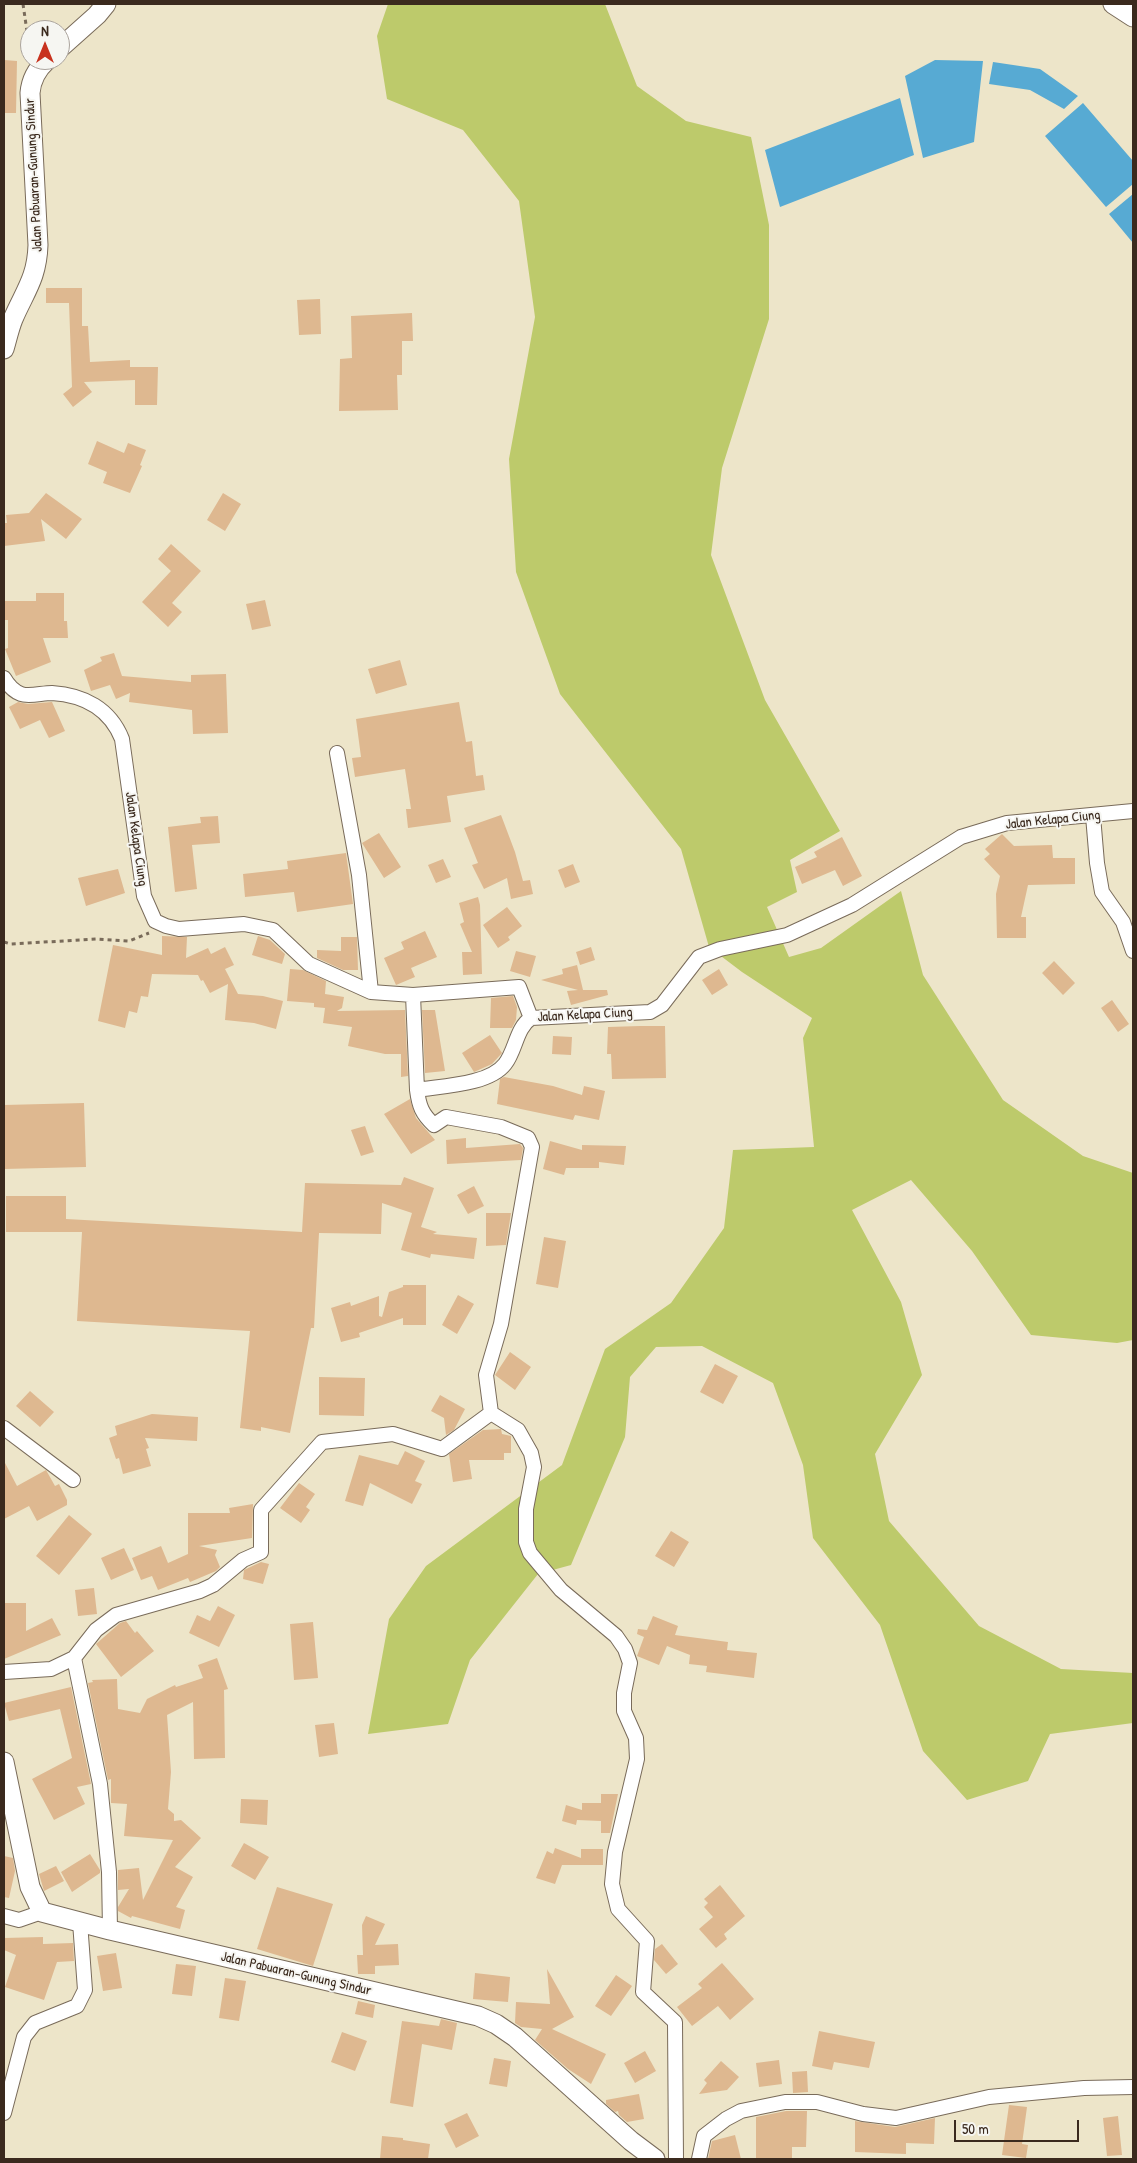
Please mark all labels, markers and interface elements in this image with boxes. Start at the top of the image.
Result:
north arrow [20,20,70,70]
text: N [41,21,49,40]
street label: Jalan Pabuaran–Gunung Sindur [22,98,46,252]
street label: Jalan Kelapa Ciung [121,791,151,887]
street label: Jalan Kelapa Ciung [1005,807,1101,833]
street label: Jalan Kelapa Ciung [537,1004,633,1026]
street label: Jalan Pabuaran–Gunung Sindur [219,1948,373,2000]
scale bar [957,2110,1082,2142]
text: 50 m [962,2118,989,2139]

